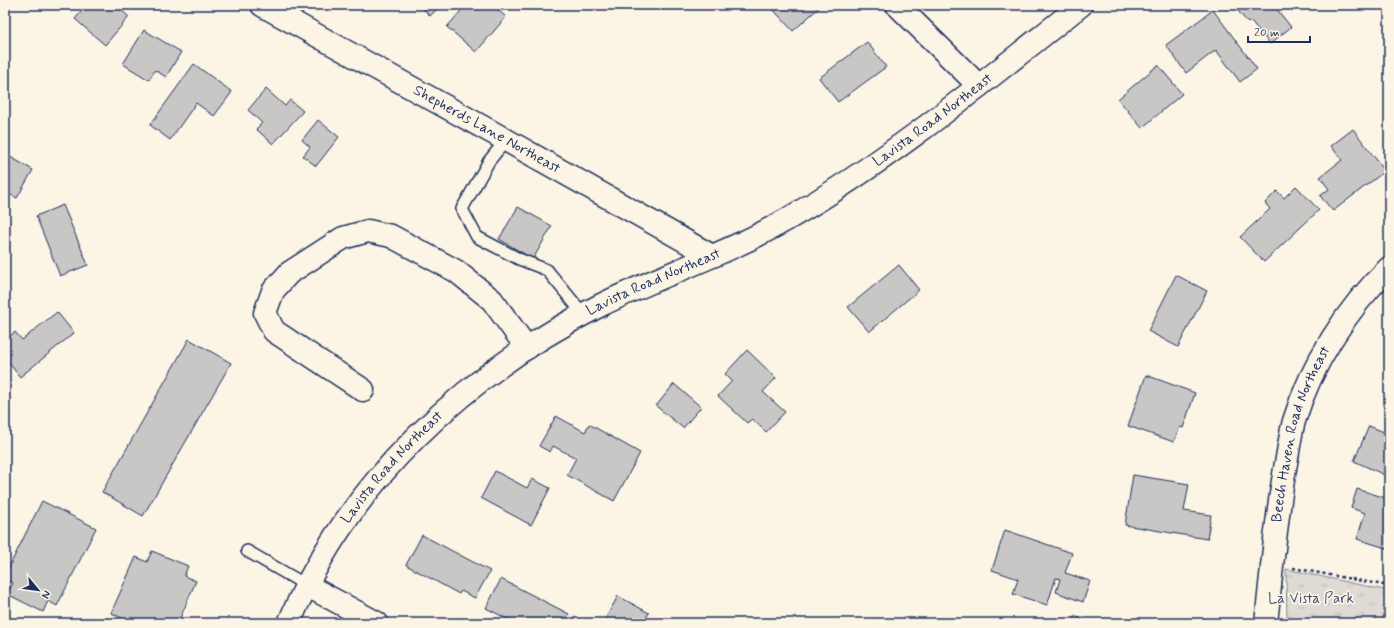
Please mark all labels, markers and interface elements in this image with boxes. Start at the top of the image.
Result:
scale bar [1248,18,1310,44]
text: 20 m [1254,25,1280,41]
street label: Lavista Road Northeast [869,68,997,172]
street label: Shepherds Lane Northeast [410,81,565,179]
street label: Lavista Road Northeast [583,243,724,321]
street label: Beech Haven Road Northeast [1267,342,1336,523]
street label: Lavista Road Northeast [337,406,448,528]
north arrow [18,570,58,610]
text: N [38,588,54,601]
park label: La Vista Park [1268,589,1354,609]

